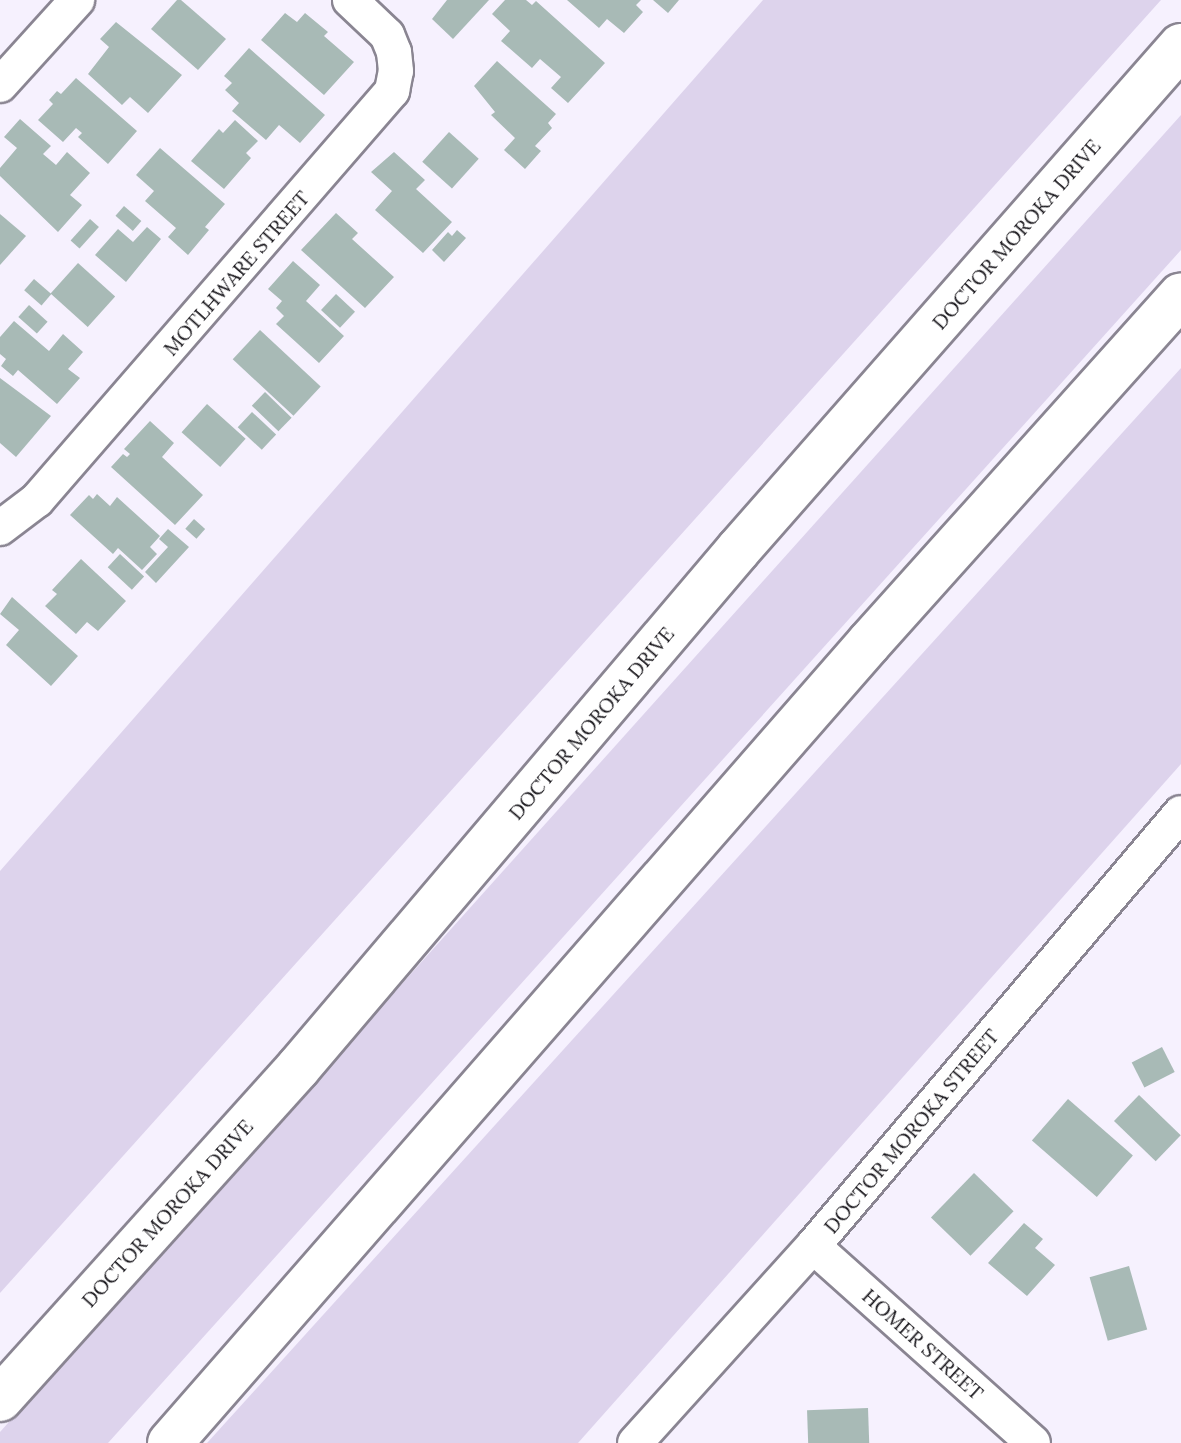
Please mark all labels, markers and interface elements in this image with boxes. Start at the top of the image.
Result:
street label: DOCTOR MOROKA DRIVE [927,134,1105,334]
street label: MOTLHWARE STREET [158,186,314,360]
street label: DOCTOR MOROKA DRIVE [503,622,679,824]
street label: DOCTOR MOROKA STREET [819,1024,1003,1238]
street label: DOCTOR MOROKA DRIVE [76,1114,258,1312]
street label: HOMER STREET [858,1283,988,1405]

